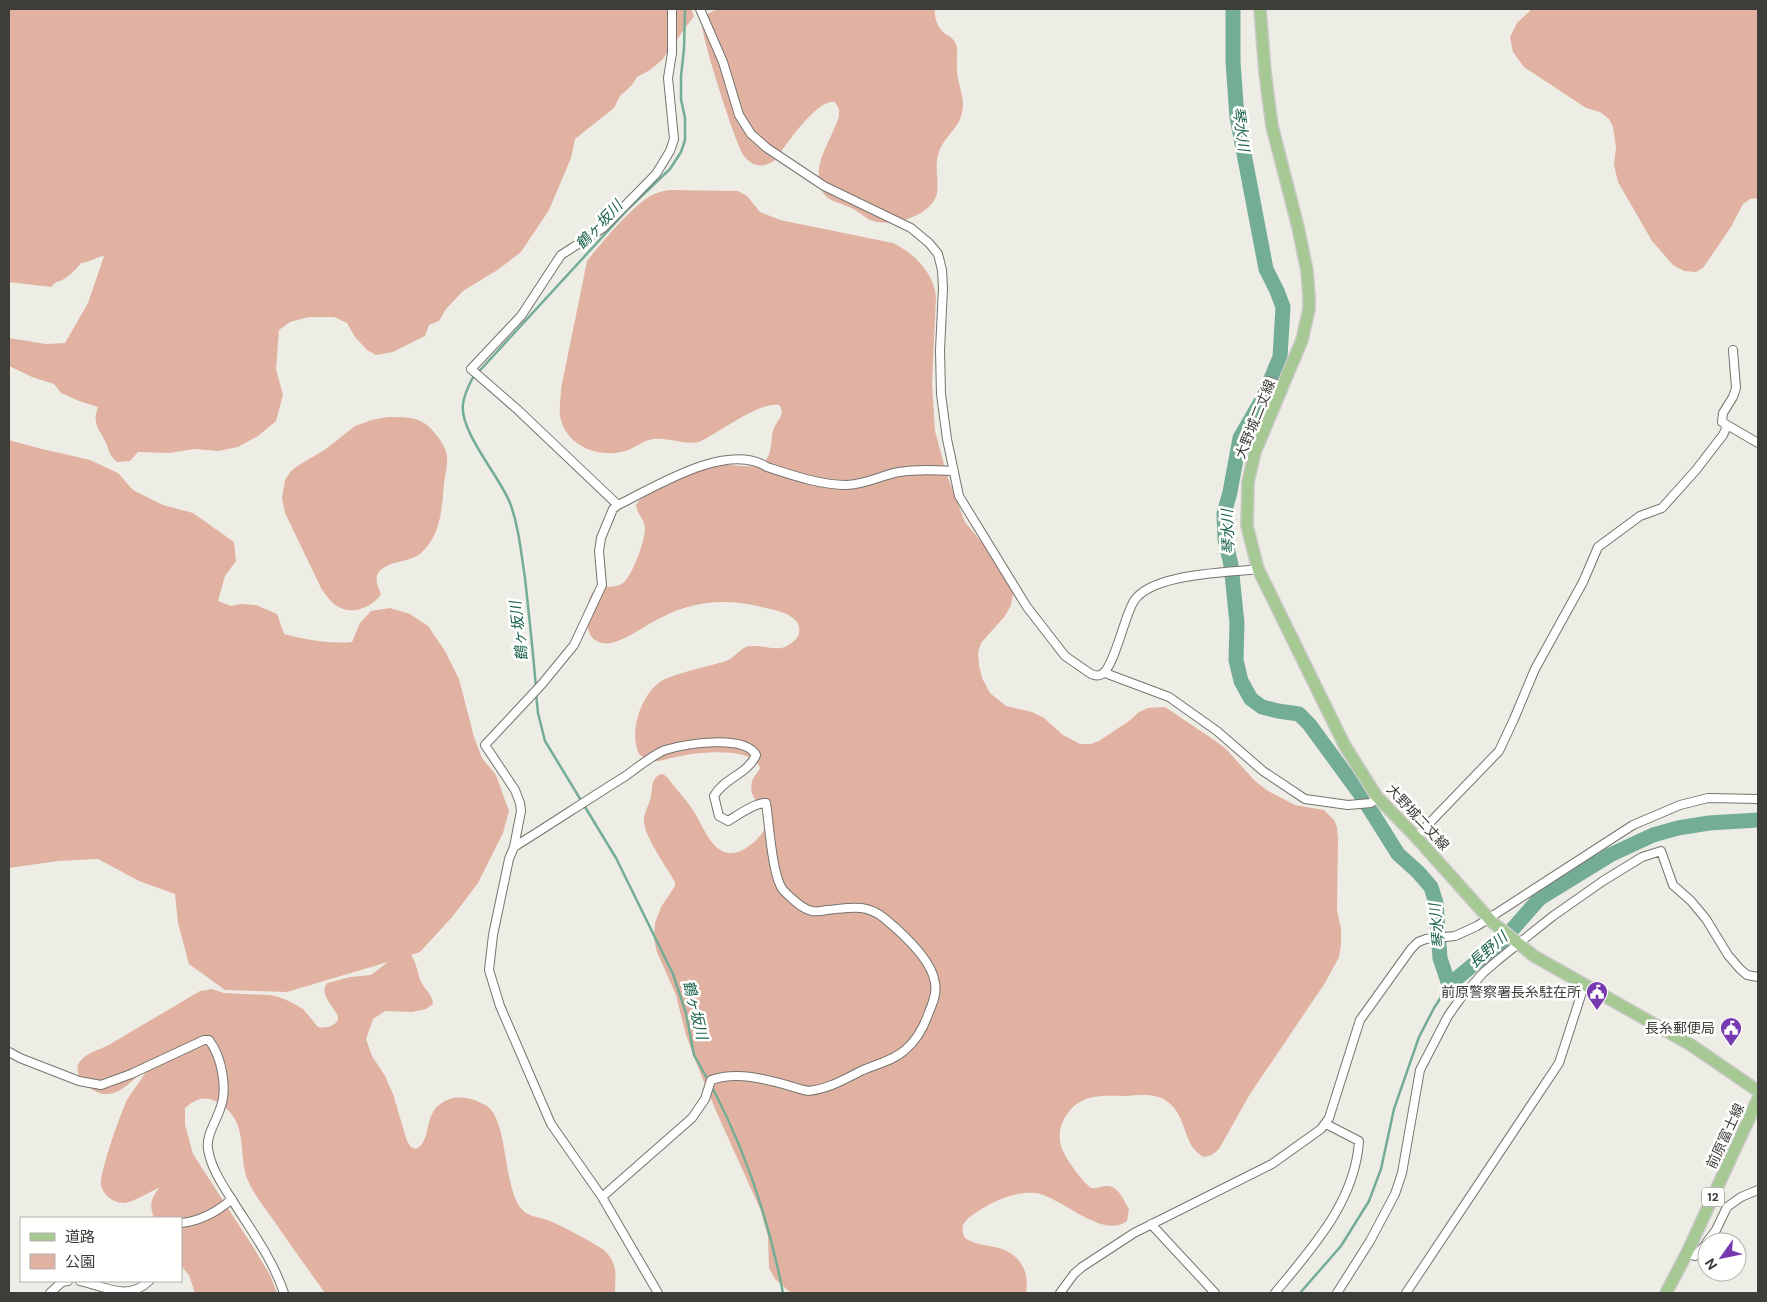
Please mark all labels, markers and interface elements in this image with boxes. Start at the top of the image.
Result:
water label: 琴水川 [1228,105,1254,155]
water label: 鶴ヶ坂川 [571,195,628,254]
street label: 大野城二丈線 [1231,377,1279,461]
water label: 琴水川 [1217,507,1239,555]
water label: 鶴ヶ坂川 [505,598,533,662]
street label: 大野城二丈線 [1383,780,1453,854]
water label: 琴水川 [1424,901,1449,949]
water label: 長野川 [1464,926,1513,972]
water label: 鶴ヶ坂川 [678,978,712,1043]
public building icon: 前原警察署長糸駐在所 [1585,980,1609,1011]
place label: 前原警察署長糸駐在所 [1441,983,1581,1001]
public building icon: 長糸郵便局 [1719,1016,1743,1047]
place label: 長糸郵便局 [1645,1019,1715,1037]
street label: 前原富士線 [1702,1100,1748,1172]
road number: 12 [1702,1188,1724,1206]
legend [20,1217,182,1282]
text: 道路 [65,1227,95,1247]
north arrow [1697,1232,1747,1282]
text: 公園 [65,1252,95,1272]
text: N [1701,1255,1721,1273]

